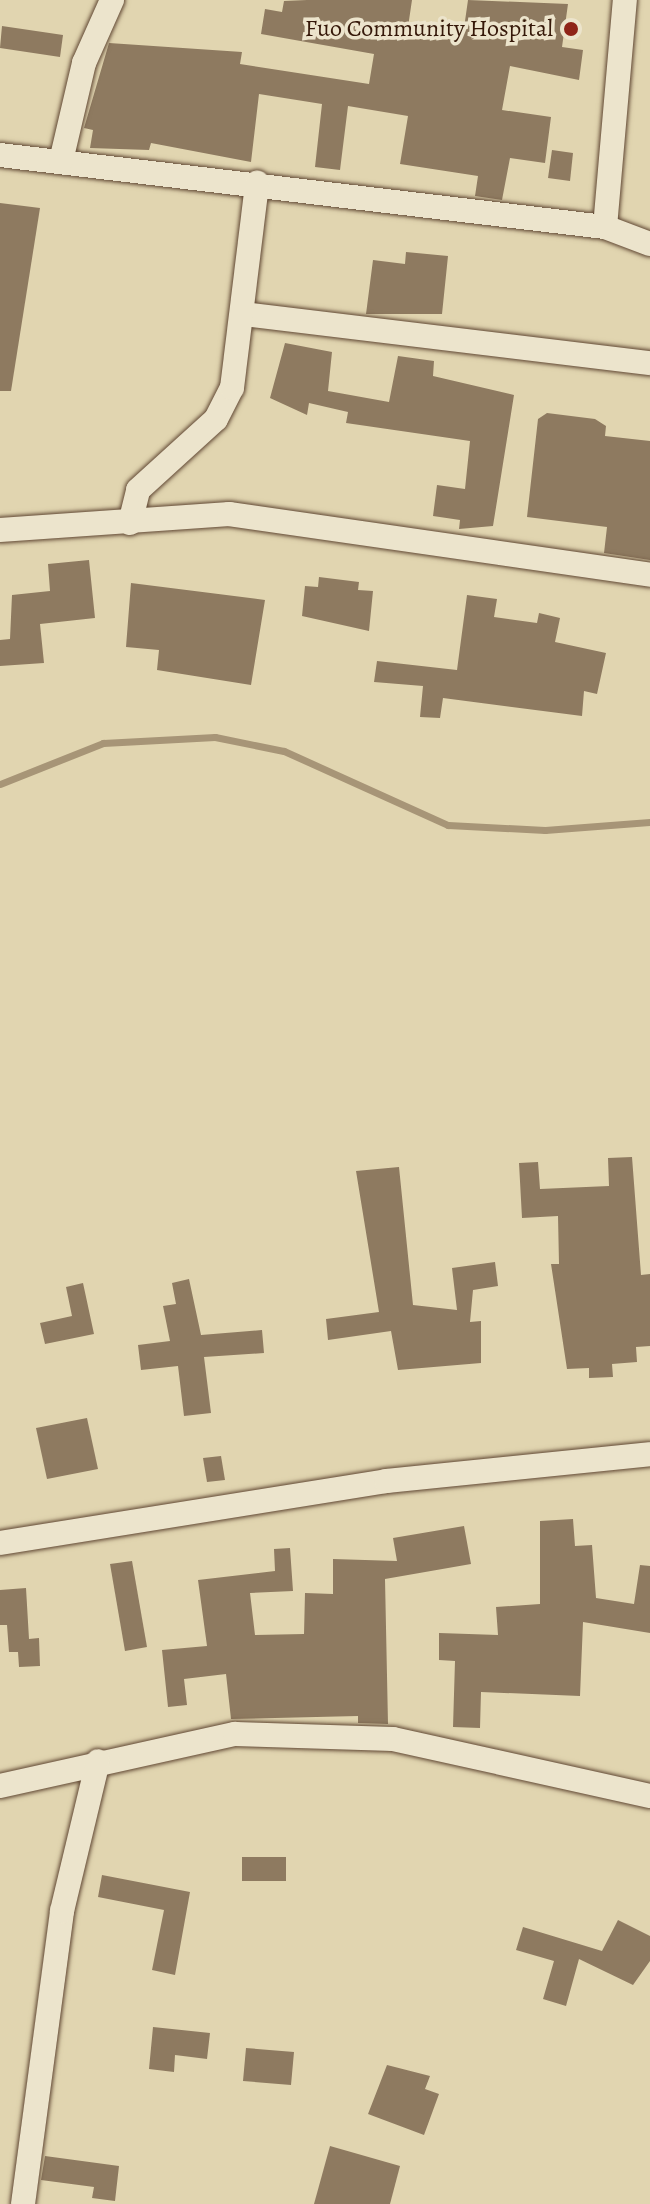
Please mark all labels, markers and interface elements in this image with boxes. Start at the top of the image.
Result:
place label: Fuo Community Hospital [305,15,553,43]
marker: Fuo Community Hospital [560,18,582,40]

